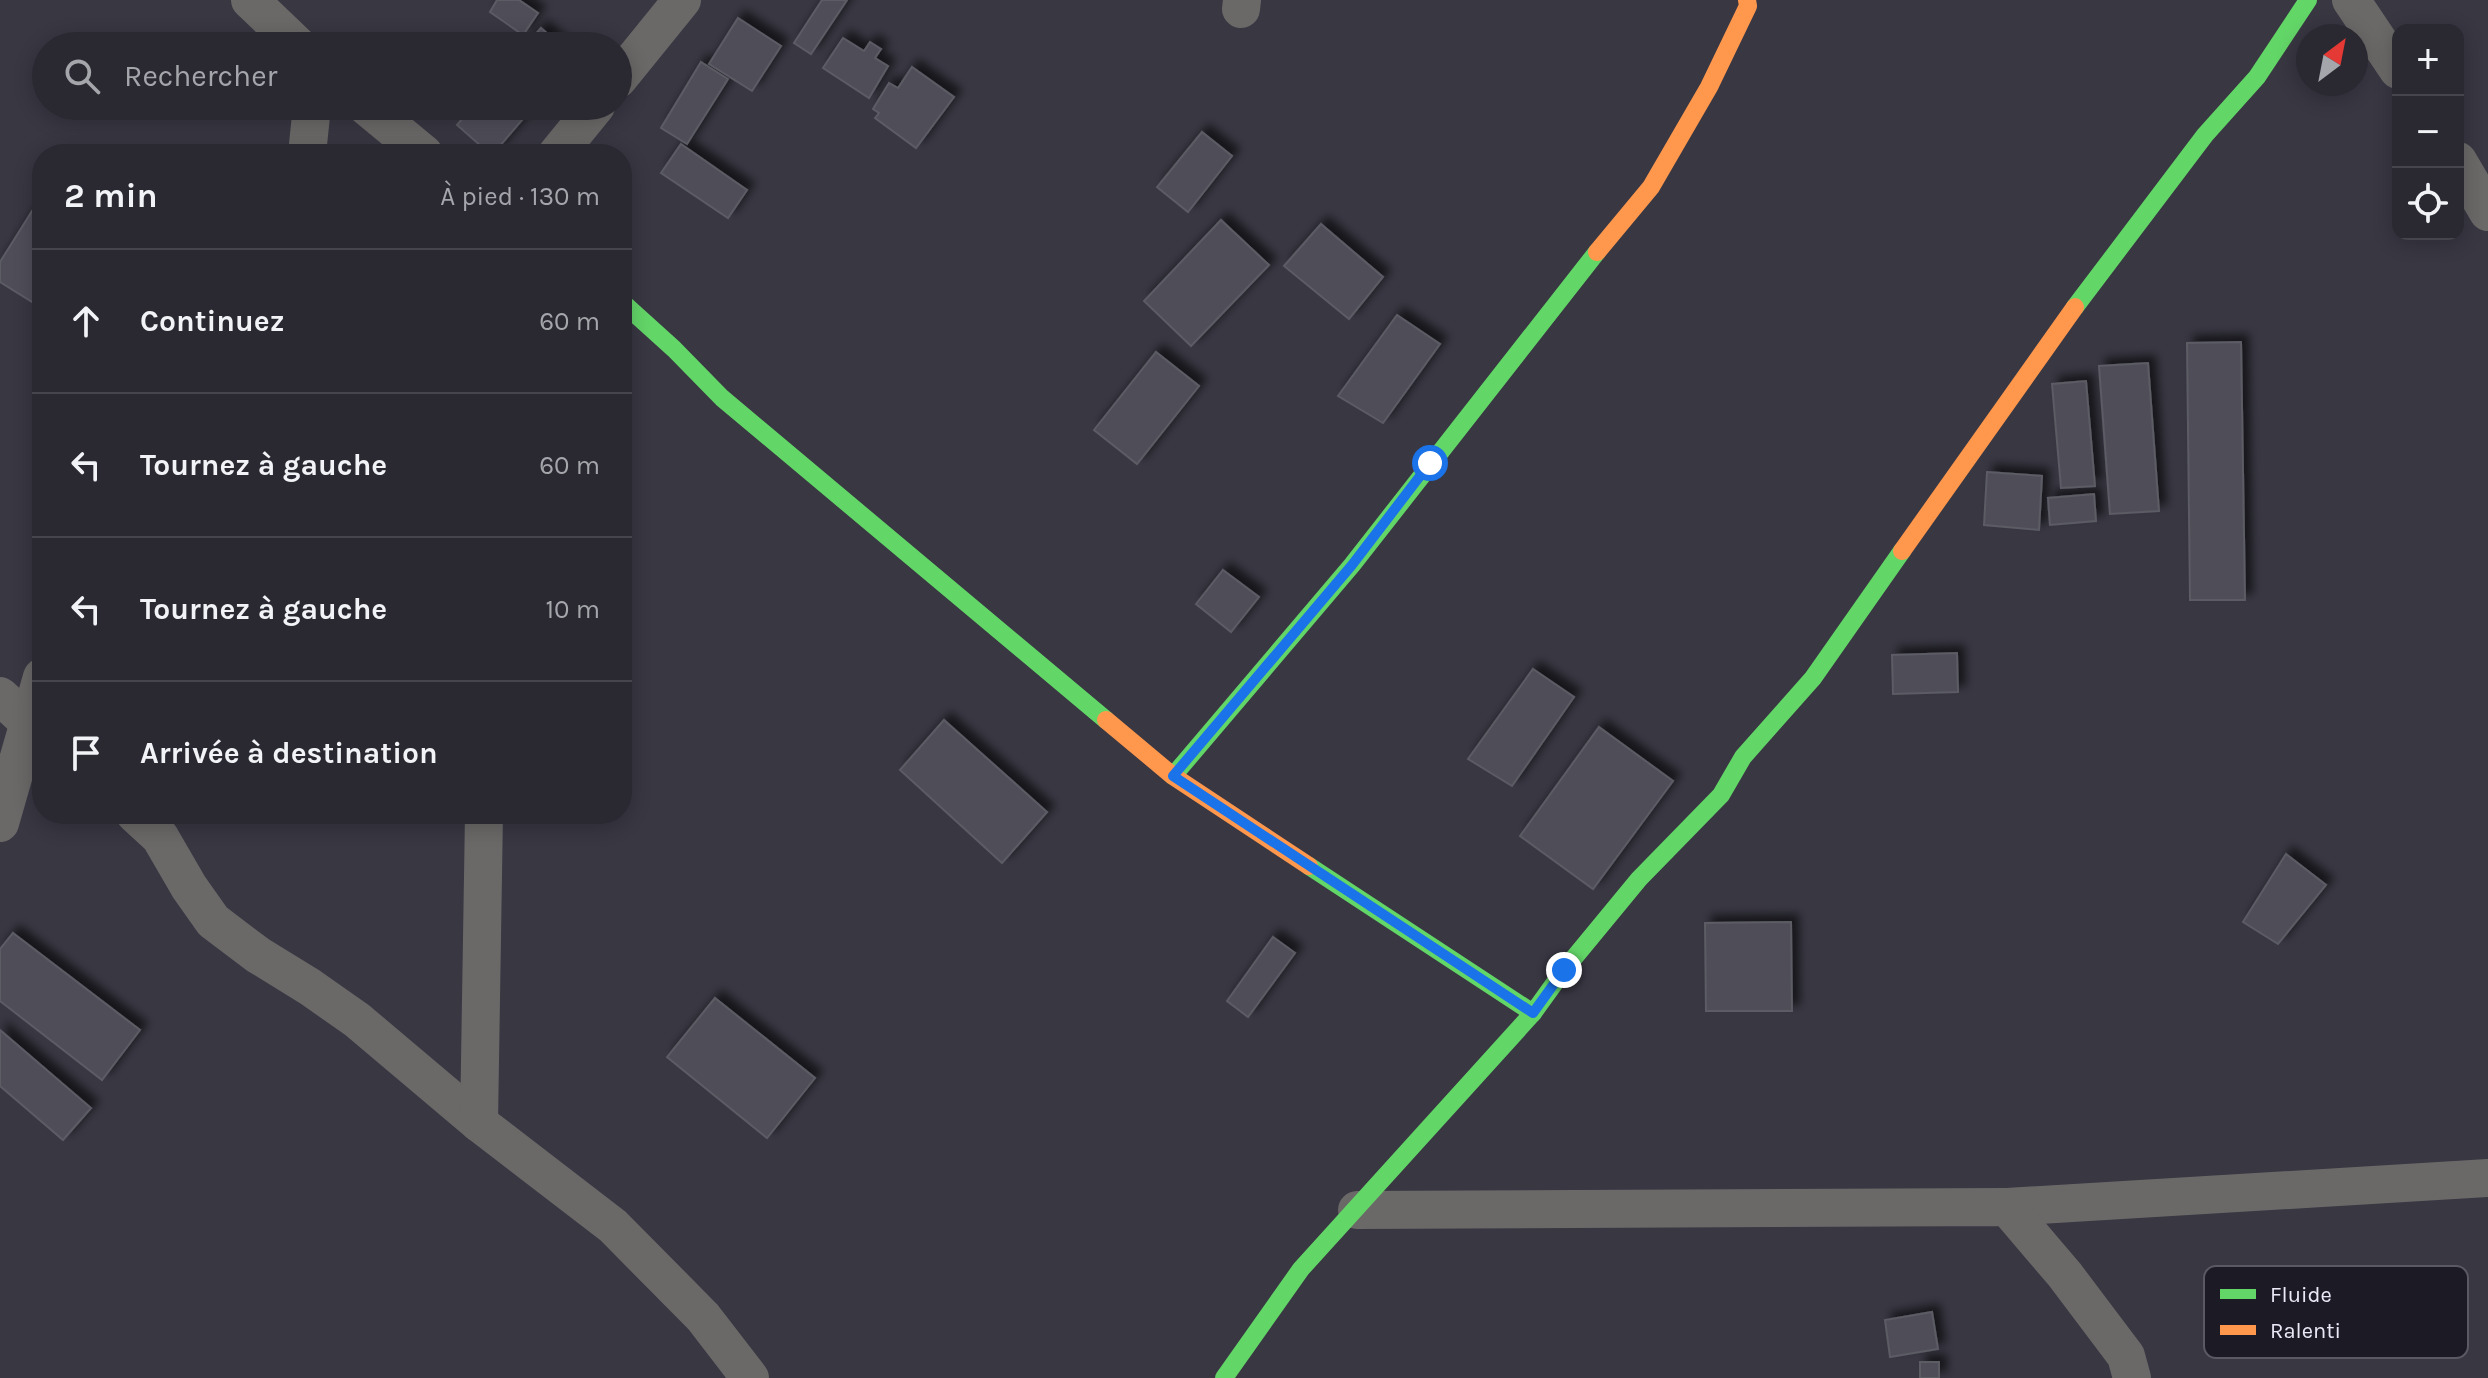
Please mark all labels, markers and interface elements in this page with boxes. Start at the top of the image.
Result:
north arrow [2296,24,2368,96]
map controls [2392,24,2464,240]
button: + [2392,24,2464,96]
search box [32,32,632,120]
icon: search [60,54,104,98]
text: Rechercher [124,58,277,94]
button: − [2392,96,2464,168]
button: locate [2392,168,2464,240]
text: 2 min [64,176,158,216]
text: À pied · 130 m [440,181,600,212]
icon: ahead [64,299,108,343]
text: Continuez [140,303,285,339]
text: 60 m [539,306,600,337]
icon: left [64,443,108,487]
route start [1412,445,1448,481]
text: Tournez à gauche [140,447,387,483]
text: 60 m [539,450,600,481]
icon: left [64,587,108,631]
text: Tournez à gauche [140,591,387,627]
text: 10 m [545,594,600,625]
icon: arrive [64,731,108,775]
text: Arrivée à destination [140,735,438,771]
route end [1546,952,1582,988]
legend [2204,1266,2468,1358]
text: Fluide [2270,1282,2332,1308]
text: Ralenti [2270,1318,2341,1344]

